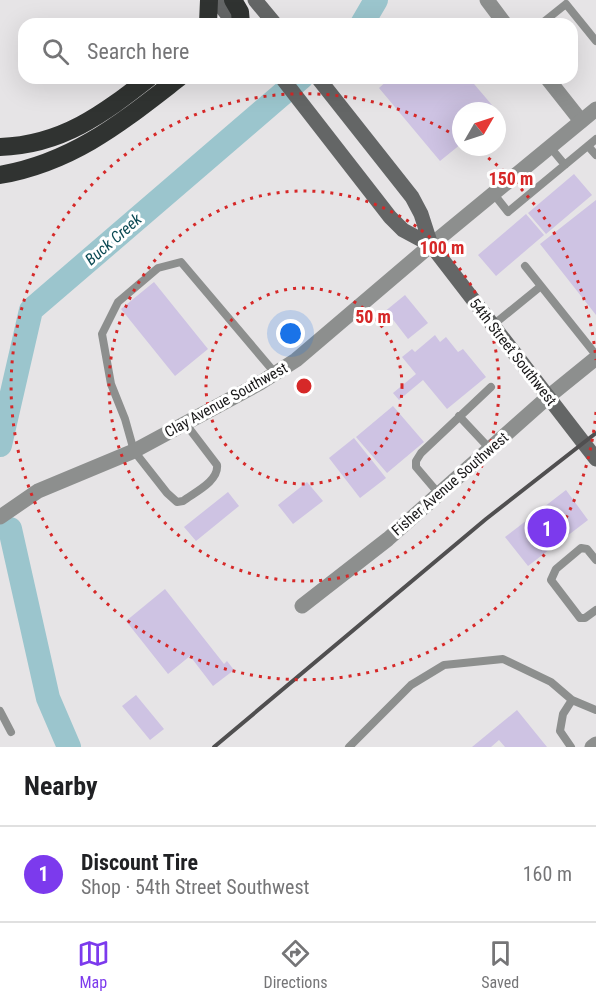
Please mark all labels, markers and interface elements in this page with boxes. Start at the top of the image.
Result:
search box [18,18,578,84]
icon: search [39,35,72,68]
text: Search here [87,39,189,64]
north arrow [452,102,506,156]
text: 150 m [489,168,533,189]
water label: Buck Creek [81,209,146,269]
text: 100 m [420,237,464,258]
street label: 54th Street Southwest [466,295,560,409]
text: 50 m [355,306,391,327]
your location [276,319,305,348]
street label: Clay Avenue Southwest [161,359,291,441]
centre of rings [294,376,314,396]
street label: Fisher Avenue Southwest [388,428,512,540]
pin: 1 [528,506,566,550]
text: Nearby [24,771,98,801]
text: Discount Tire [81,850,198,875]
text: 1 [38,862,49,886]
text: 160 m [523,862,572,886]
text: Shop · 54th Street Southwest [81,875,309,899]
tab: Map [77,937,110,992]
tab: Directions [264,937,327,992]
tab: Saved [481,937,519,992]

